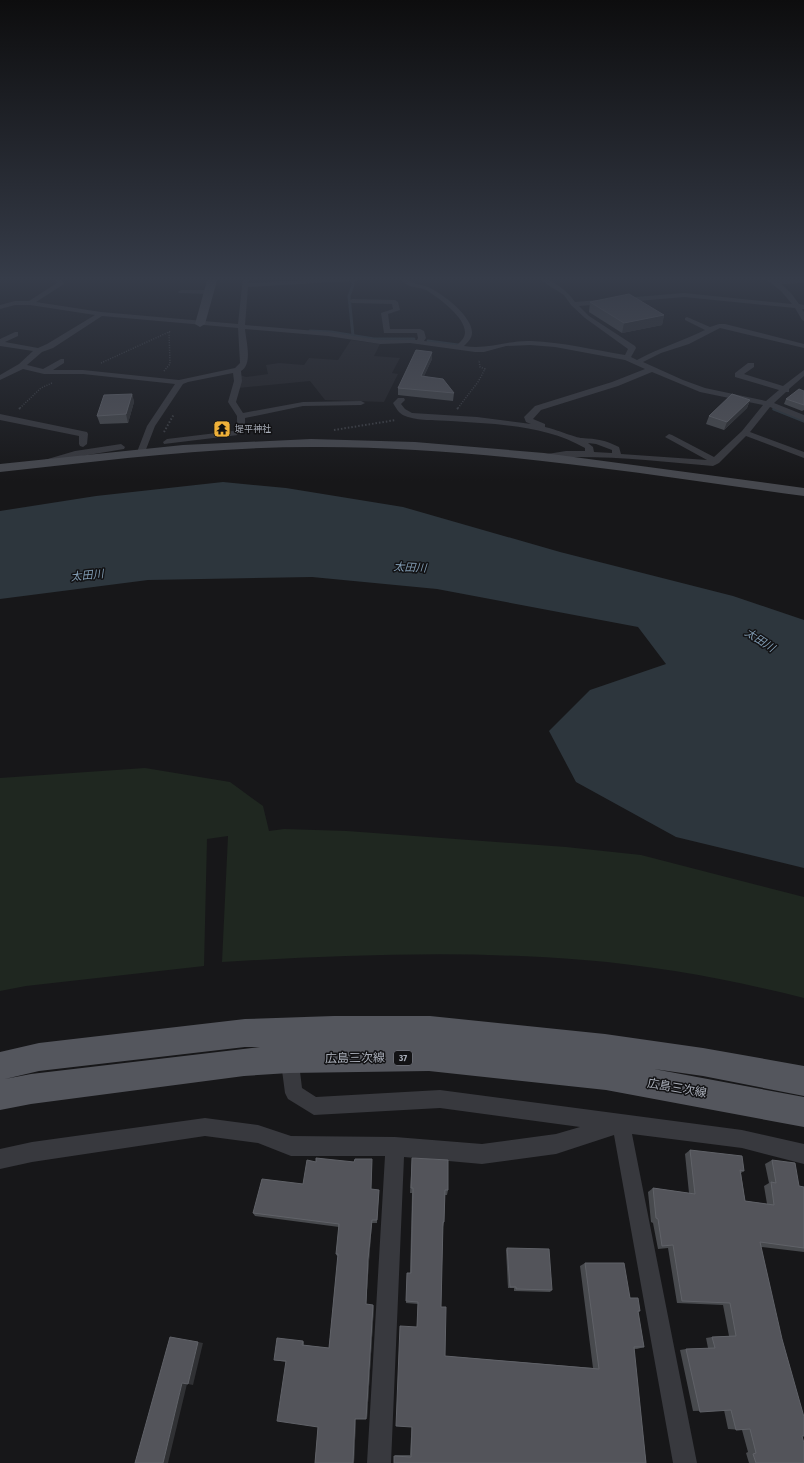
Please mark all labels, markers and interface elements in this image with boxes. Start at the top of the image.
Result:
temple icon: 堤平神社 [212,419,232,439]
place label: 堤平神社 [235,424,271,434]
water label: 太田川 [393,560,428,575]
water label: 太田川 [70,567,105,584]
water label: 太田川 [742,626,778,655]
street label: 広島三次線 [325,1050,385,1066]
road number: 37 [394,1051,412,1065]
street label: 広島三次線 [646,1076,708,1100]

